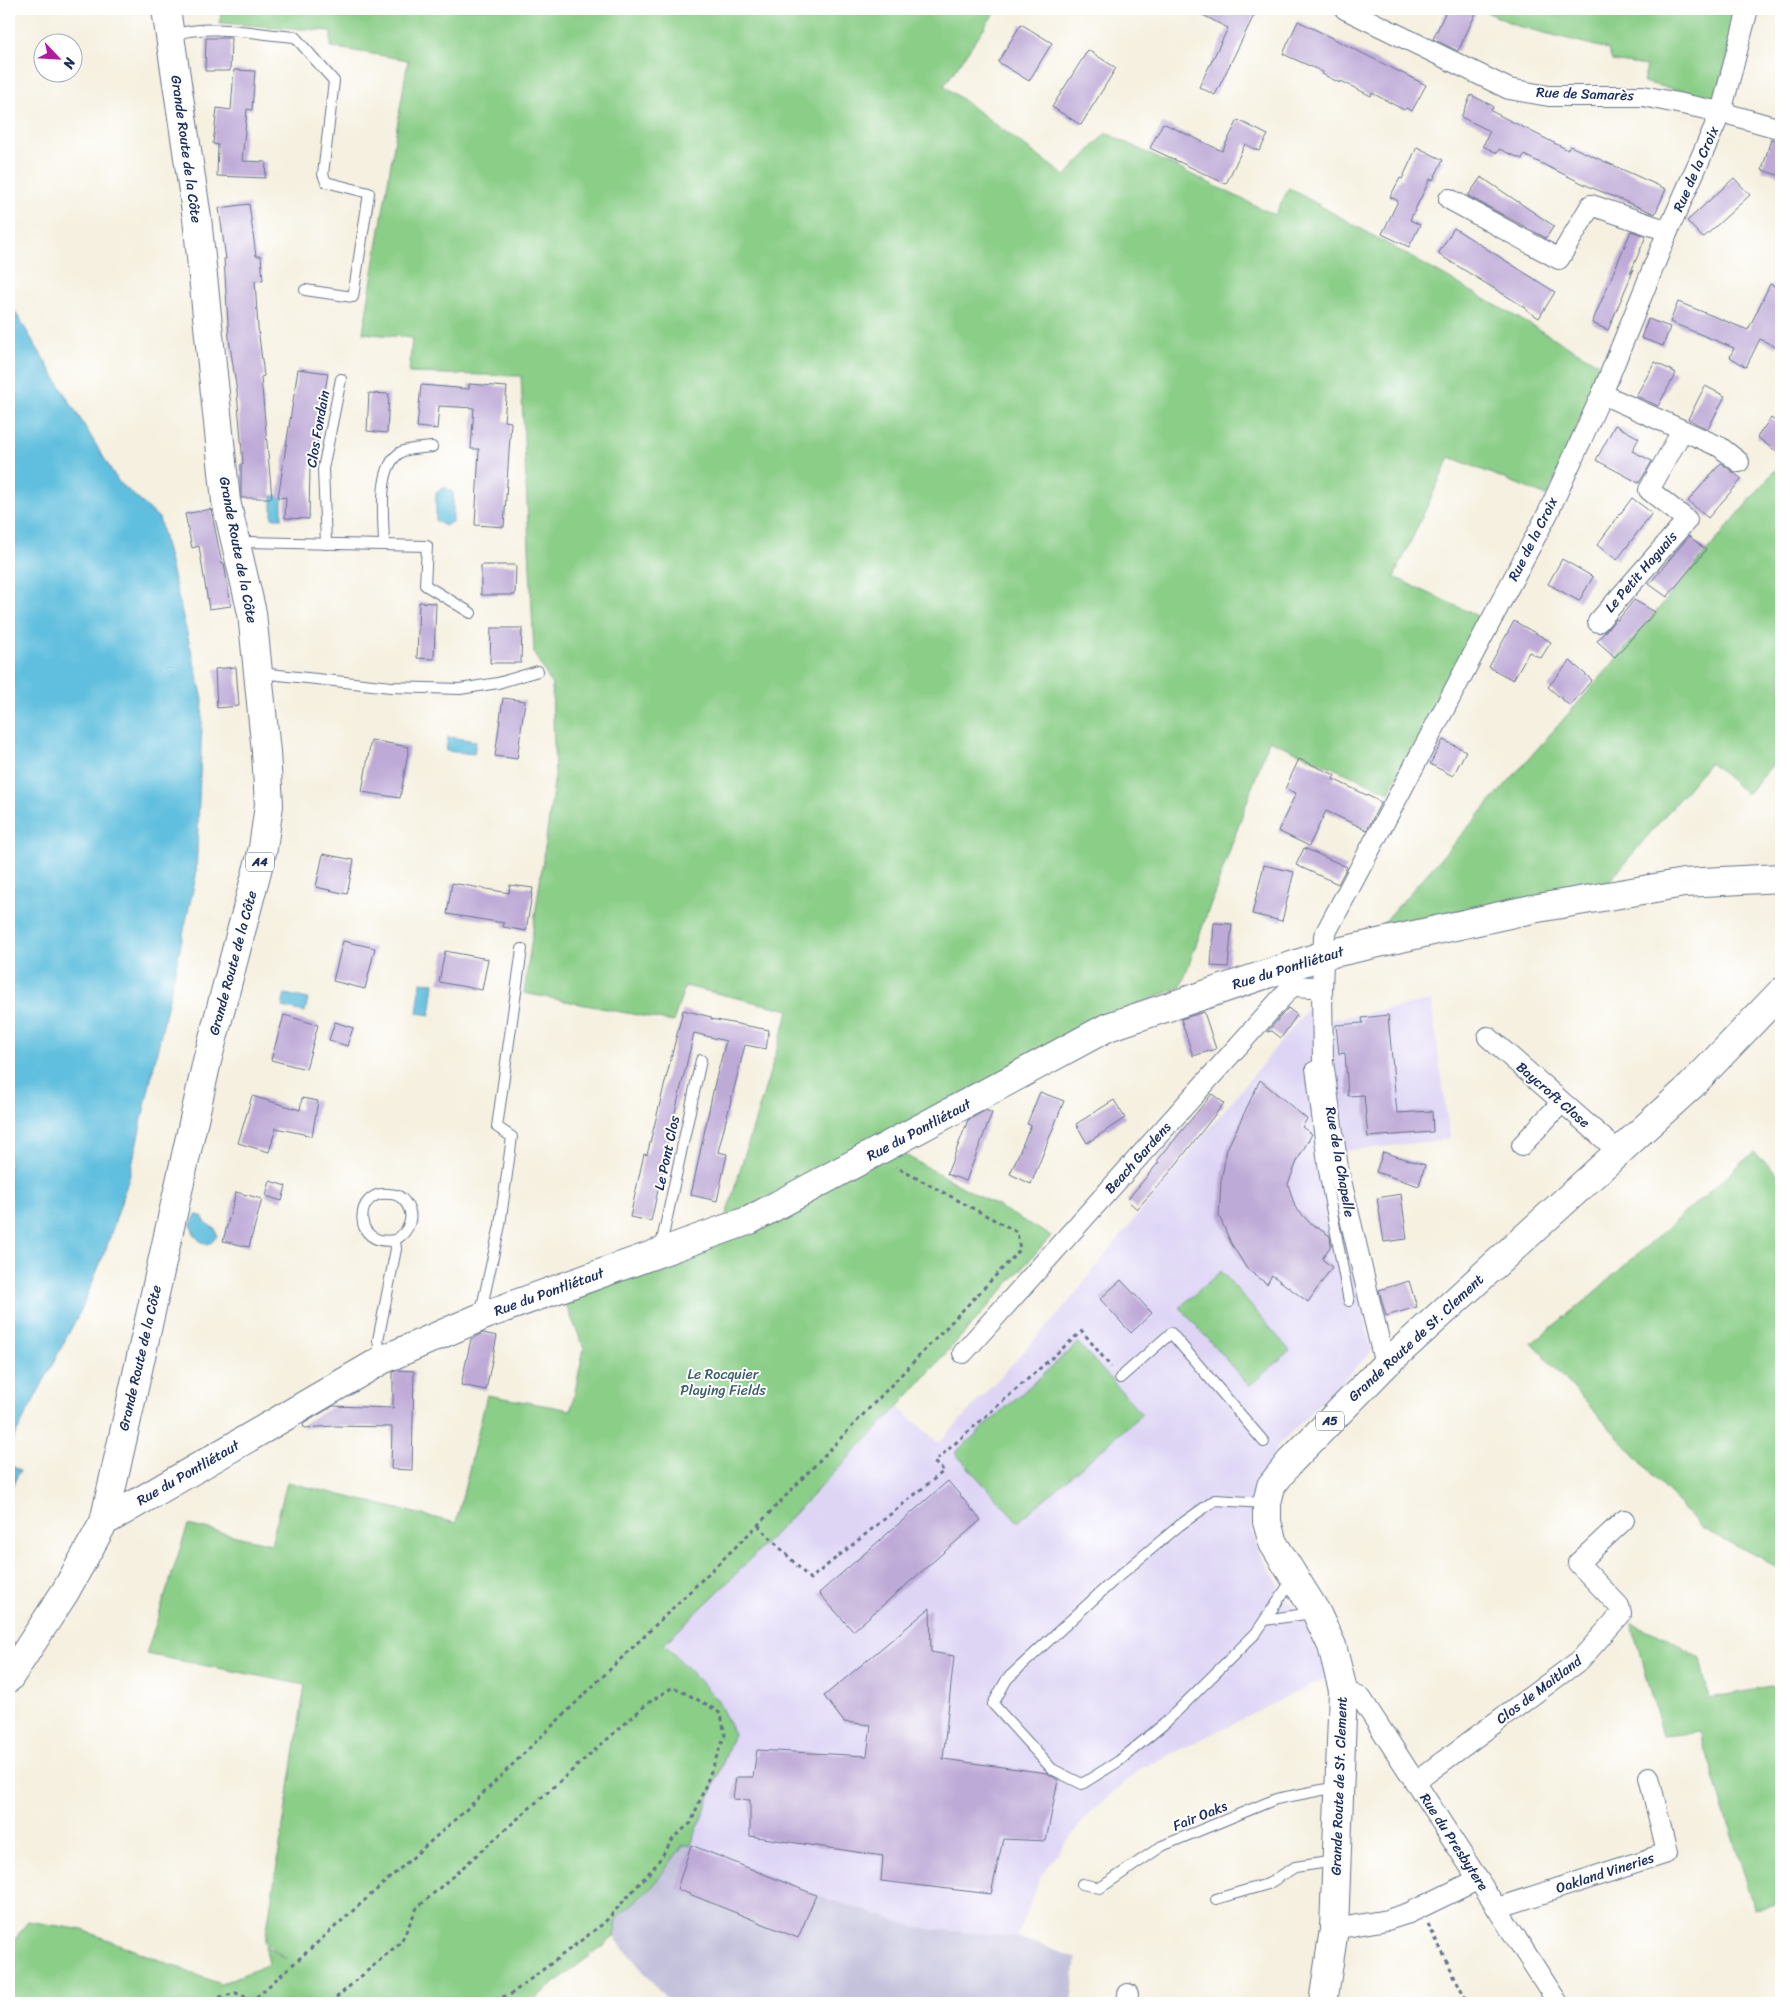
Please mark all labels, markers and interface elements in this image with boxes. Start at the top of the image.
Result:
north arrow [32,32,82,82]
text: N [56,53,83,73]
street label: Grande Route de la Côte [163,74,209,224]
street label: Rue de Samarès [1536,80,1635,108]
street label: Rue de la Croix [1666,121,1726,216]
street label: Clos Fondain [299,388,337,470]
street label: Grande Route de la Côte [212,475,264,625]
street label: Rue de la Croix [1501,492,1565,586]
street label: Le Petit Haguais [1598,525,1684,618]
road number: A4 [246,852,274,872]
street label: Grande Route de la Côte [202,888,264,1038]
street label: Rue du Pontliétaut [1229,939,1348,997]
street label: Baycroft Close [1510,1055,1596,1135]
street label: Rue du Pontliétaut [862,1091,977,1168]
street label: Rue de la Chapelle [1318,1105,1362,1219]
street label: Le Pont Clos [647,1113,687,1193]
street label: Beach Gardens [1098,1116,1178,1200]
street label: Rue du Pontliétaut [490,1260,609,1323]
street label: Grande Route de St. Clement [1342,1268,1490,1408]
street label: Grande Route de la Côte [111,1283,169,1433]
park label: Le Rocquier Playing Fields [680,1362,766,1403]
road number: A5 [1316,1412,1344,1430]
street label: Rue du Pontliétaut [132,1433,245,1513]
street label: Clos de Maitland [1491,1648,1589,1731]
street label: Grande Route de St. Clement [1323,1696,1355,1876]
street label: Rue du Presbytere [1413,1788,1495,1896]
street label: Fair Oaks [1169,1794,1231,1838]
street label: Oakland Vineries [1553,1845,1658,1901]

